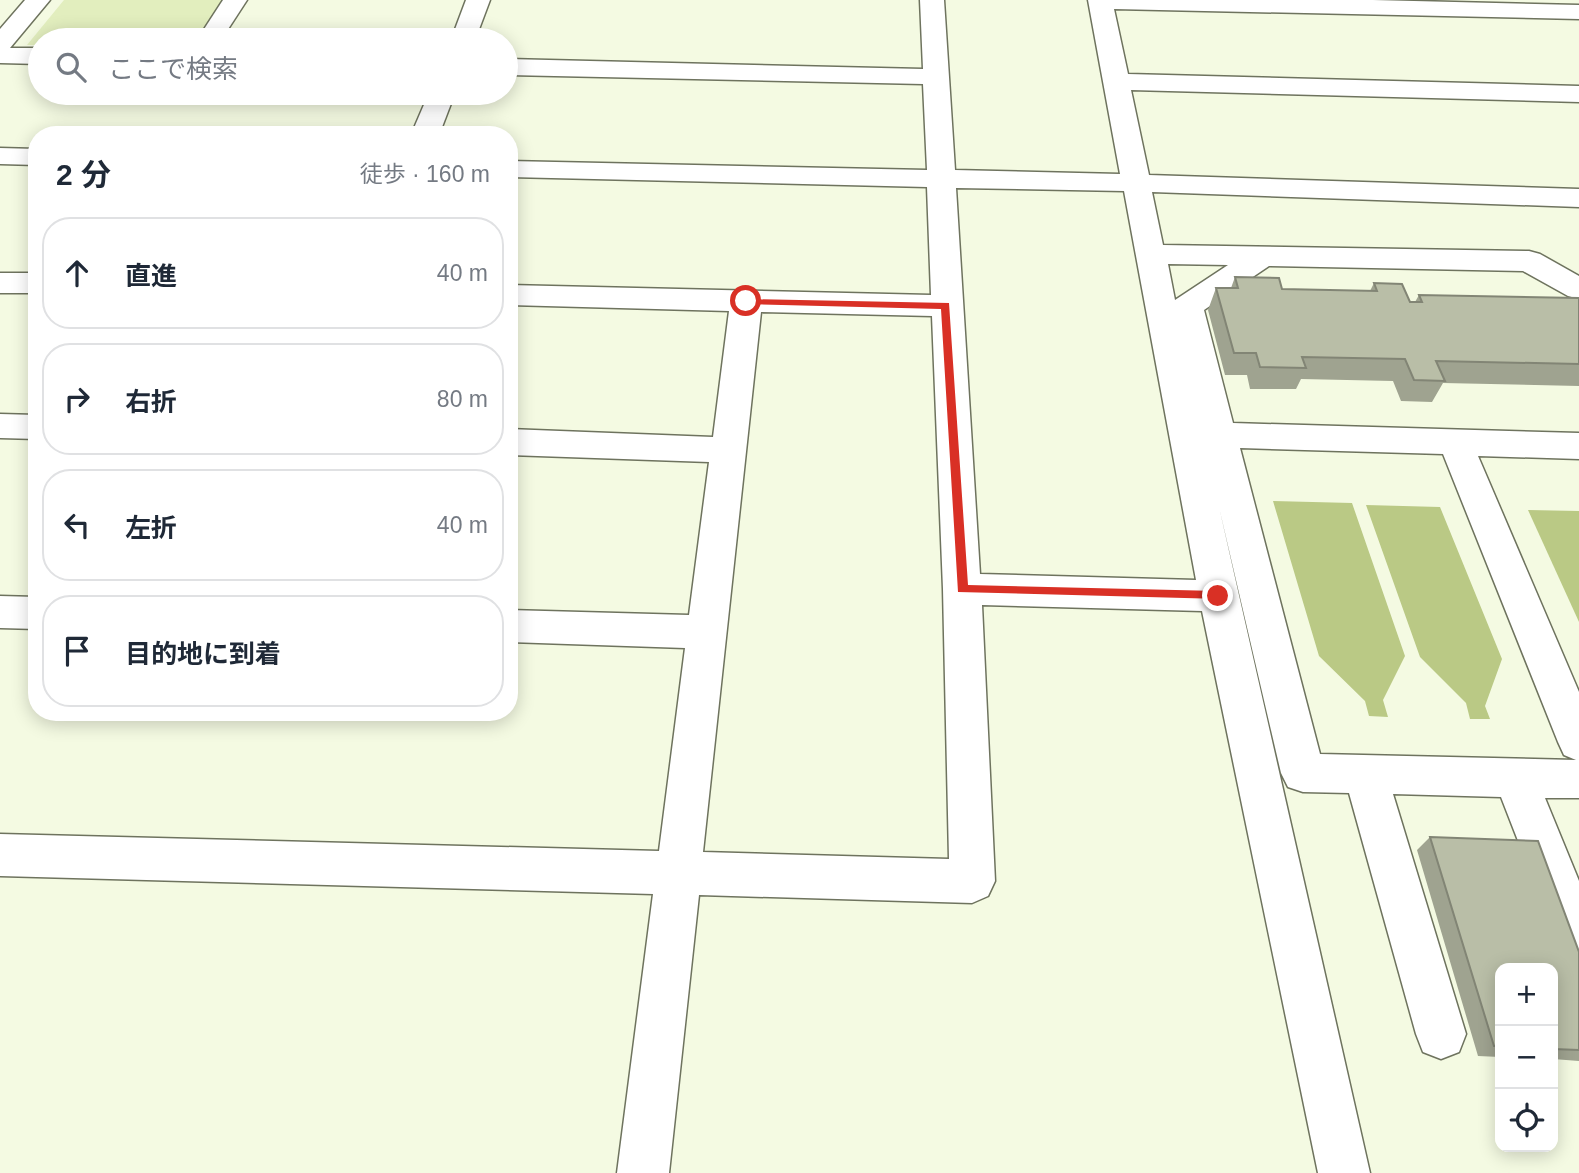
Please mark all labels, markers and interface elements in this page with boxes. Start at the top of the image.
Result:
search box [28,28,518,105]
icon: search [52,48,90,86]
text: ここで検索 [108,54,238,84]
text: 2 分 [56,158,111,191]
text: 徒歩 · 160 m [360,161,490,187]
icon: ahead [58,254,96,292]
text: 40 m [437,260,488,286]
text: 直進 [125,261,177,291]
route start [730,285,761,316]
icon: right [58,380,96,418]
text: 80 m [437,386,488,412]
text: 右折 [125,387,177,417]
icon: left [58,506,96,544]
text: 40 m [437,512,488,538]
text: 左折 [125,513,177,543]
route end [1202,580,1233,611]
icon: arrive [58,632,96,670]
text: 目的地に到着 [125,639,281,669]
map controls [1495,963,1558,1152]
button: + [1495,963,1558,1026]
button: − [1495,1026,1558,1089]
button: locate [1495,1089,1558,1152]

